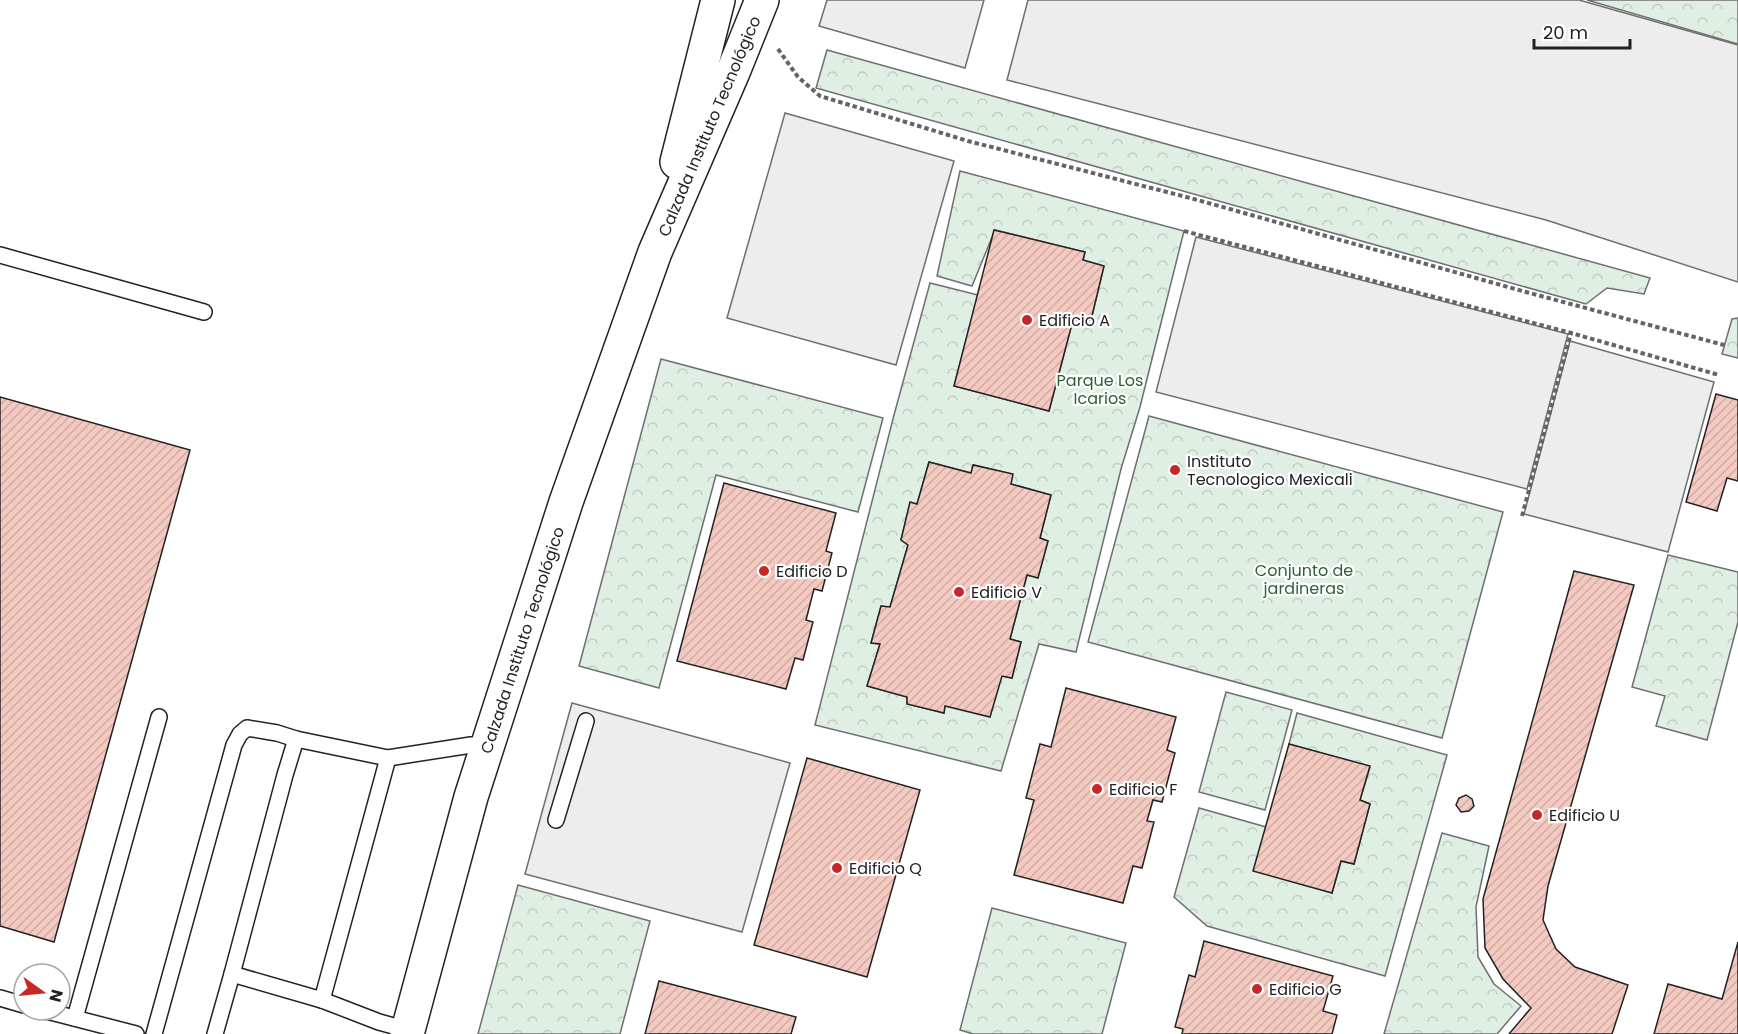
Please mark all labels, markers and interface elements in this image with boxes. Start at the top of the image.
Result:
street label: Calzada Instituto Tecnológico [652,12,766,240]
scale bar [1534,12,1630,50]
text: 20 m [1543,20,1588,45]
place label: Edificio A [1039,309,1110,332]
marker: Edificio A [1020,313,1034,327]
park label: Parque Los Icarios [1057,369,1143,410]
place label: Instituto Tecnologico Mexicali [1187,450,1353,491]
marker: Instituto Tecnologico Mexicali [1168,463,1182,477]
street label: Calzada Instituto Tecnológico [475,524,570,757]
park label: Conjunto de jardineras [1255,559,1353,600]
place label: Edificio D [776,560,848,583]
marker: Edificio D [757,564,771,578]
place label: Edificio V [971,581,1042,604]
marker: Edificio V [952,585,966,599]
place label: Edificio F [1109,778,1177,801]
marker: Edificio F [1090,782,1104,796]
place label: Edificio U [1549,804,1620,827]
marker: Edificio U [1530,808,1544,822]
place label: Edificio Q [849,857,922,880]
marker: Edificio Q [830,861,844,875]
north arrow [12,962,72,1022]
place label: Edificio G [1269,978,1342,1001]
marker: Edificio G [1250,982,1264,996]
text: N [43,987,69,1005]

